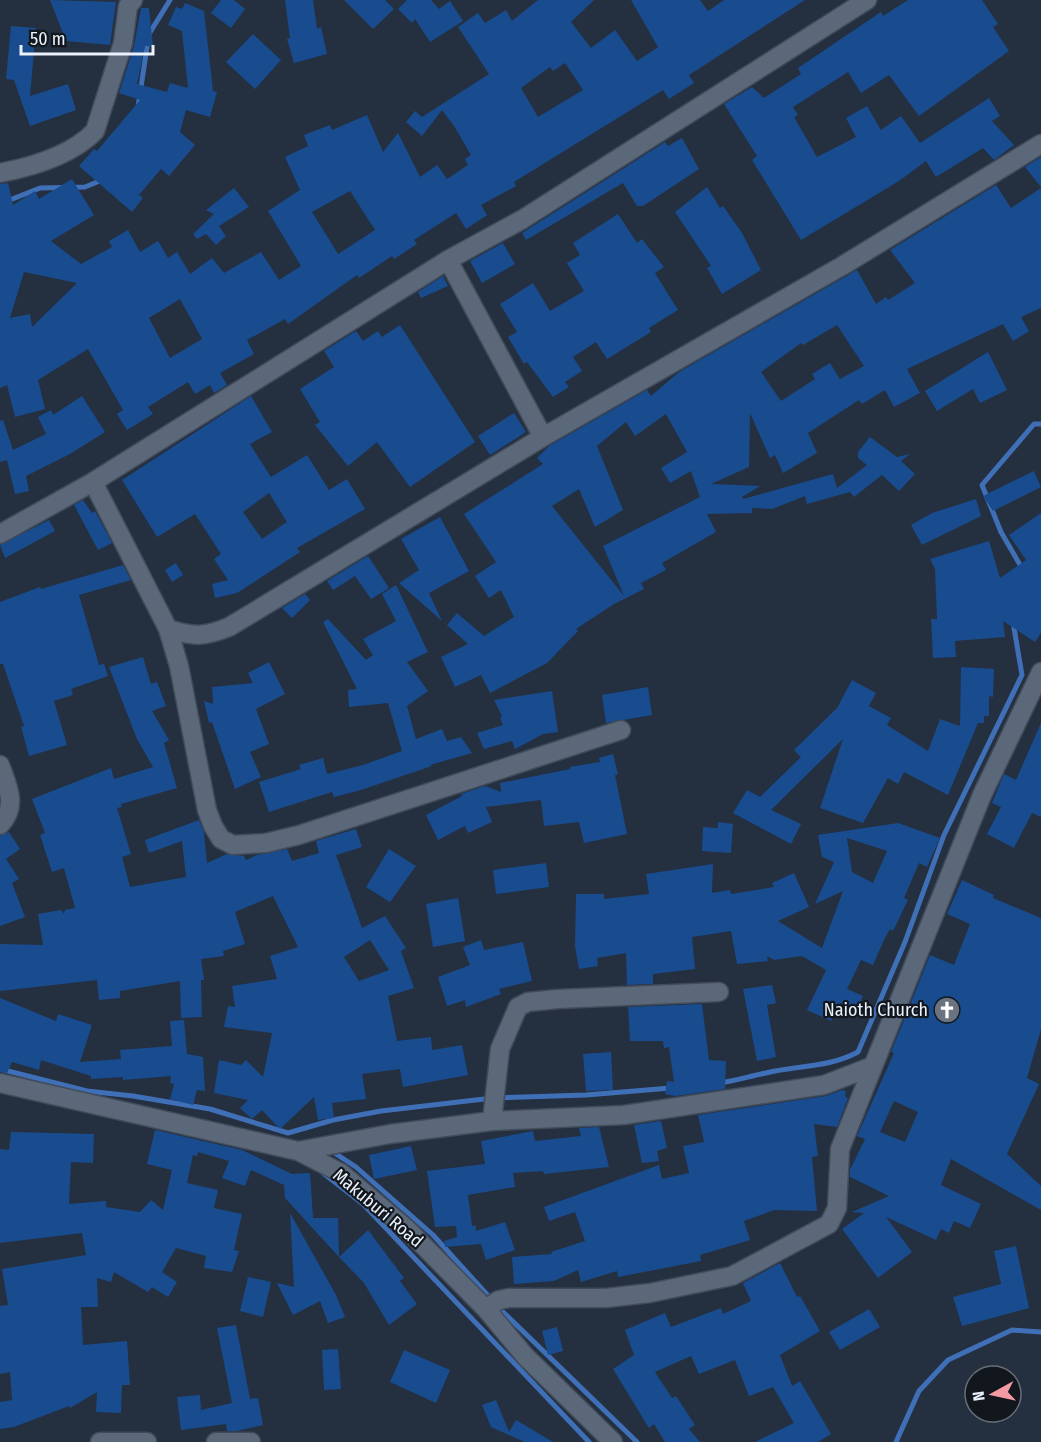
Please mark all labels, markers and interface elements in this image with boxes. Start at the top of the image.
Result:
scale bar [21,18,153,56]
text: 50 m [30,28,66,50]
church icon: Naioth Church [932,995,962,1025]
place label: Naioth Church [824,999,928,1021]
street label: Makuburi Road [329,1164,427,1252]
north arrow [963,1364,1023,1424]
text: N [969,1390,989,1402]

